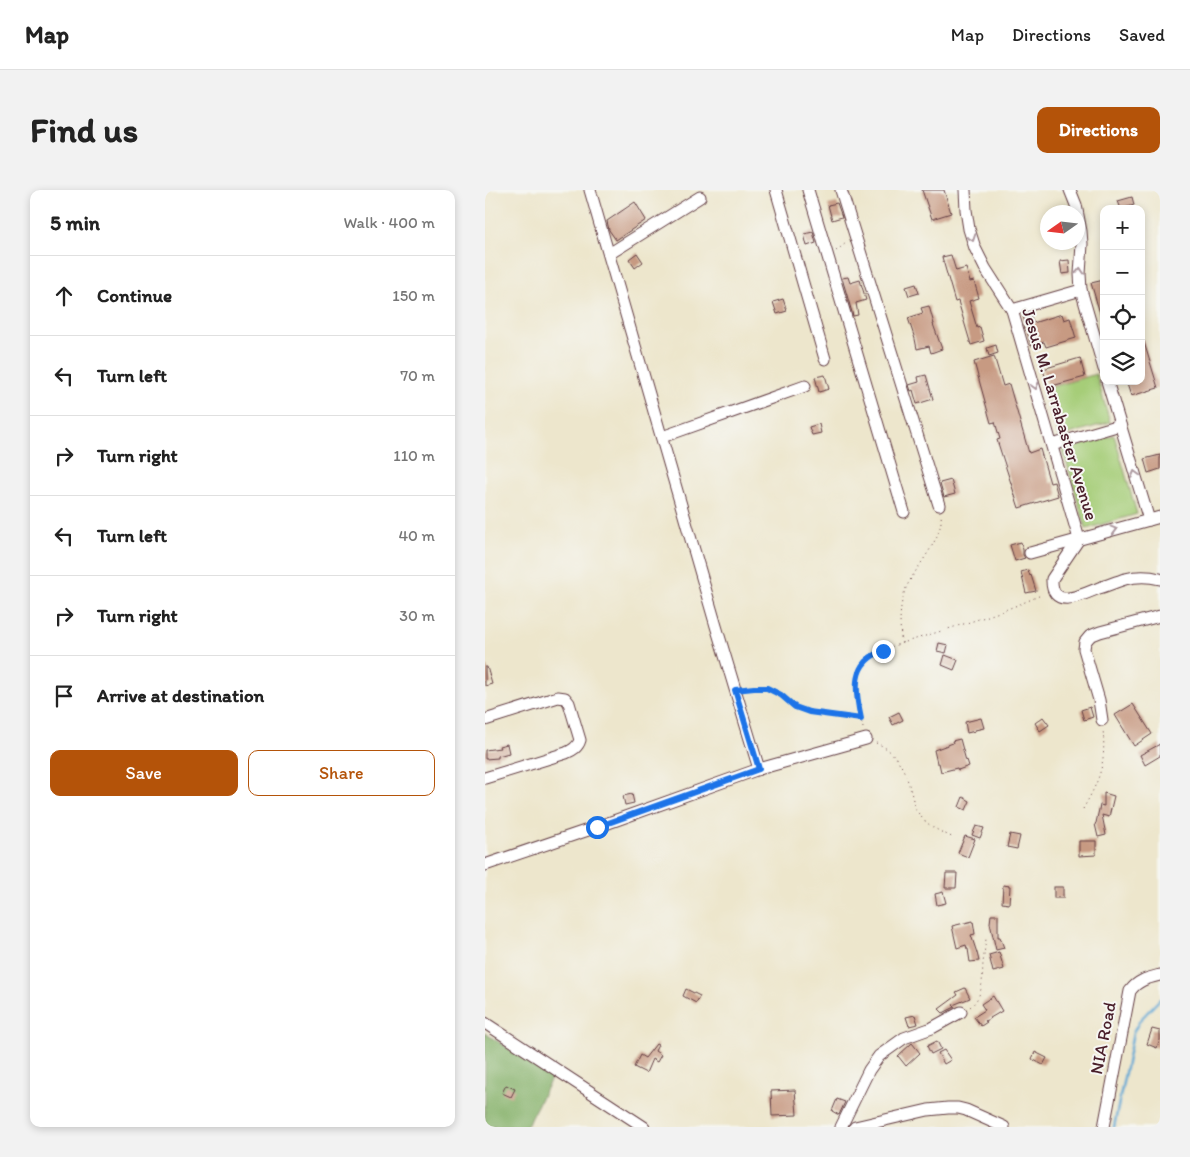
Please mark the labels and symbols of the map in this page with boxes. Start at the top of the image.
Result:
north arrow [1040,205,1085,250]
one-way arrow [966,233,976,242]
one-way arrow [1075,267,1086,275]
street label: Jesus M. Larrabaster Avenue [1017,305,1103,523]
one-way arrow [1029,382,1039,390]
one-way arrow [1130,470,1140,478]
one-way arrow [1109,525,1118,536]
route end [872,640,895,663]
route start [586,816,609,839]
street label: NIA Road [1085,1000,1121,1076]

